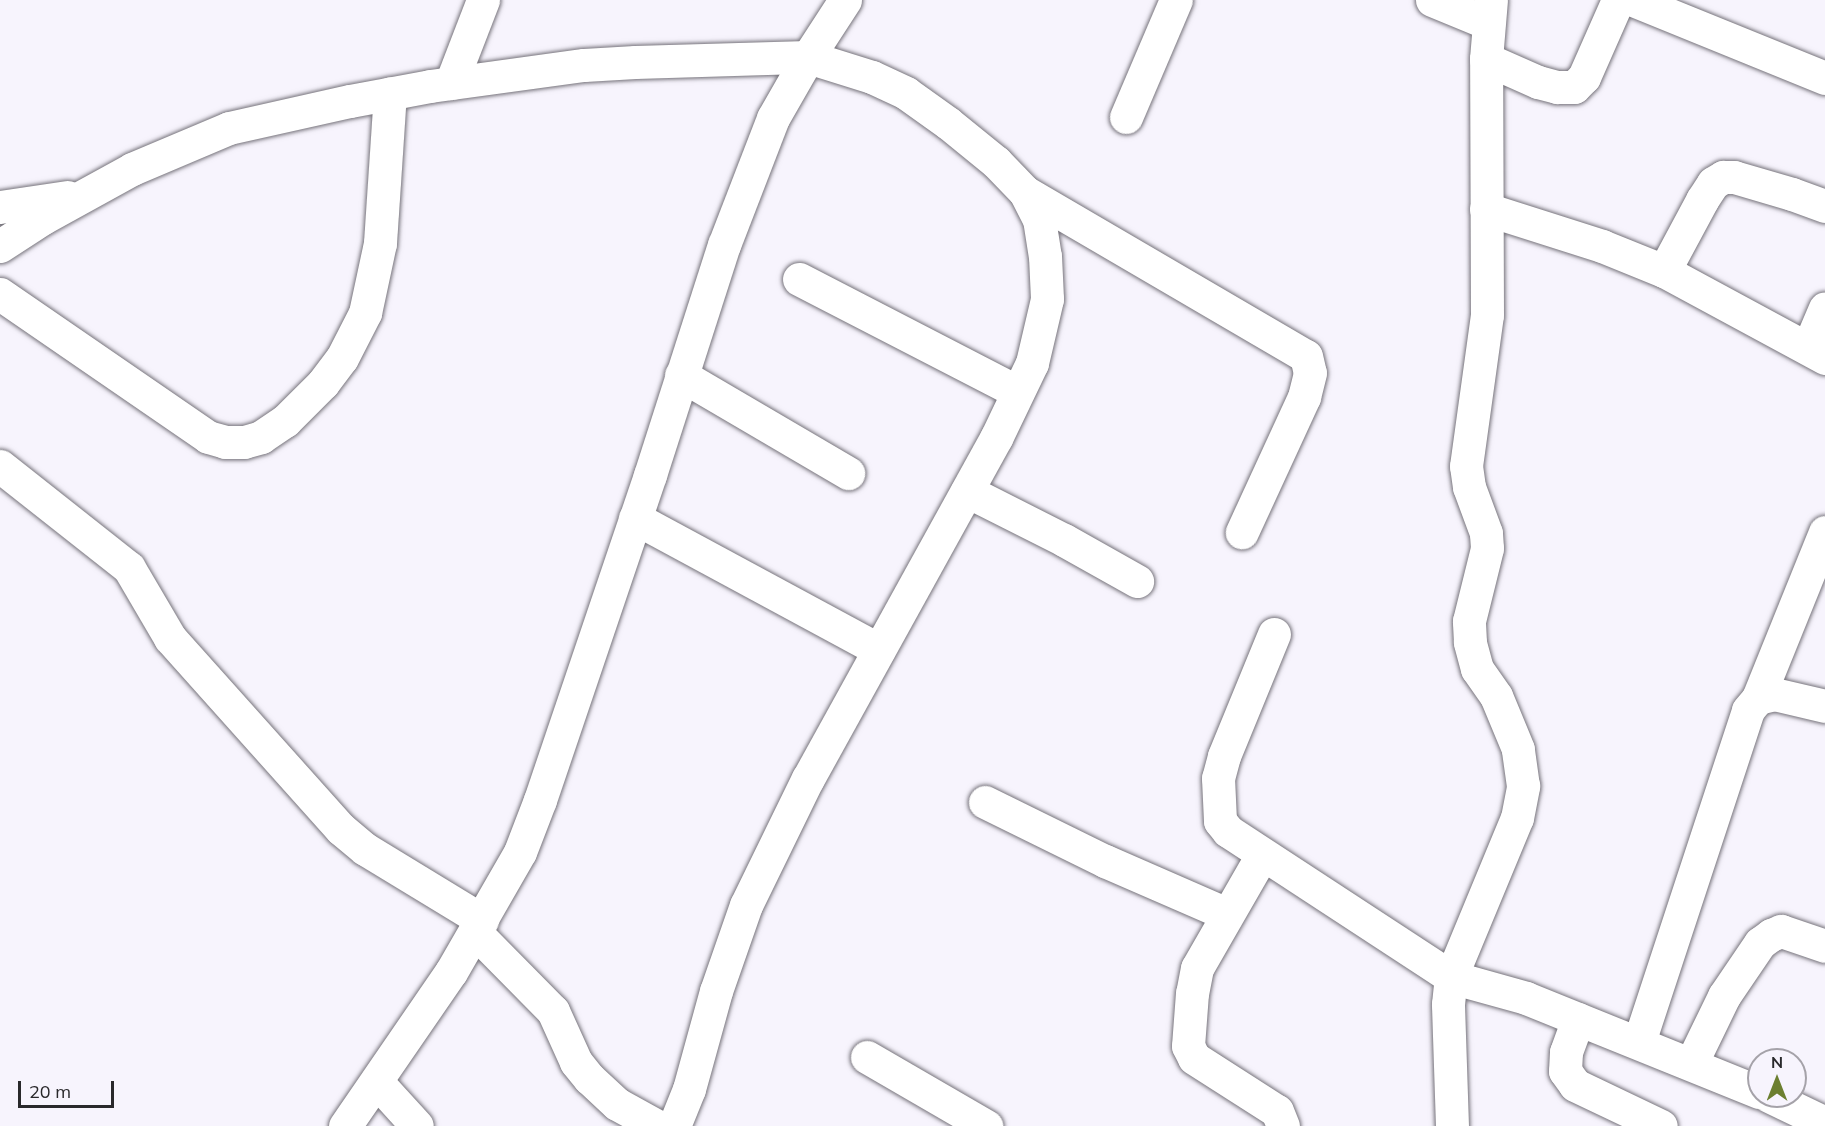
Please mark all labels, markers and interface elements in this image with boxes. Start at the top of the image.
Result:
north arrow [1747,1048,1807,1108]
text: N [1771,1052,1783,1072]
scale bar [21,1069,117,1107]
text: 20 m [29,1080,71,1103]

